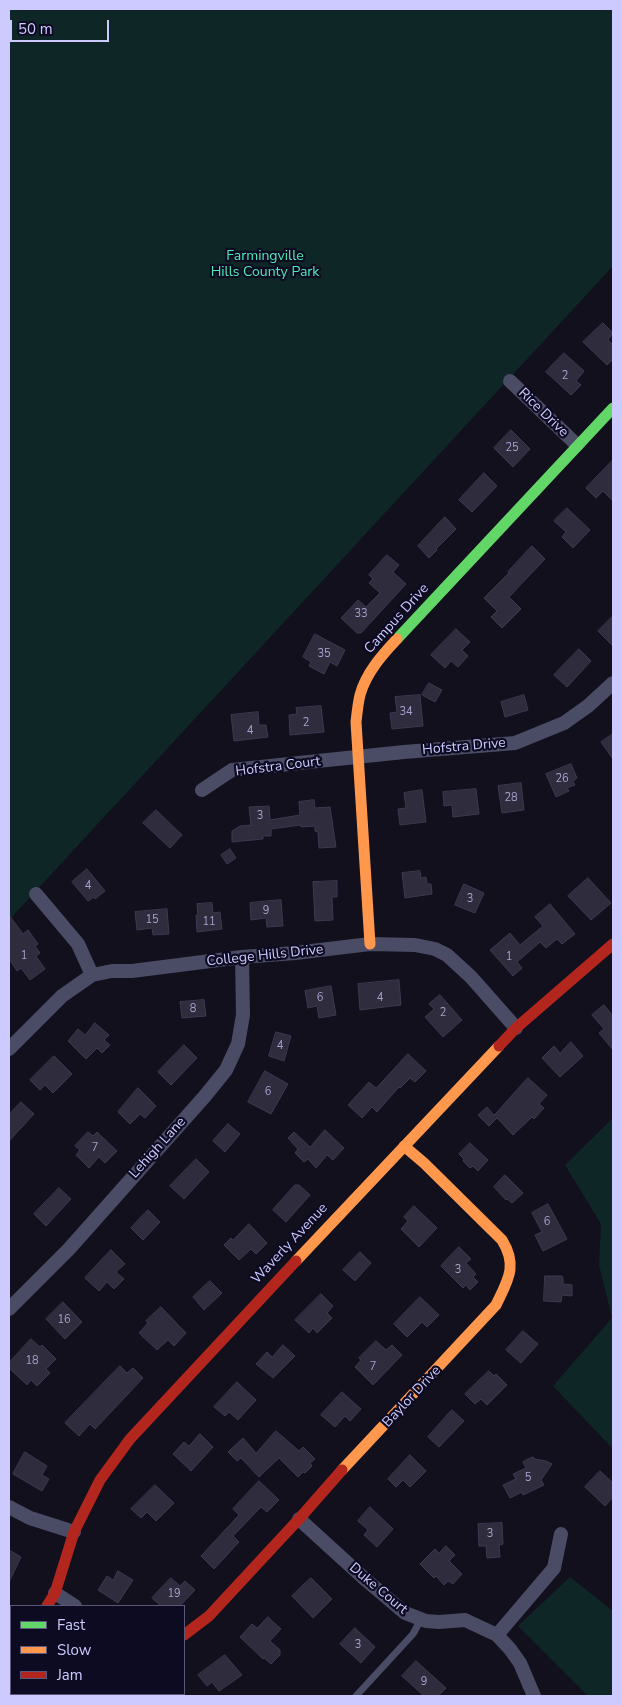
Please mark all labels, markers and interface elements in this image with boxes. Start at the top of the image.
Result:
scale bar [12,10,111,42]
text: 50 m [18,19,53,39]
park label: Farmingville Hills County Park [211,249,319,282]
house number: 2 [562,369,568,383]
street label: Rice Drive [514,385,572,441]
house number: 25 [505,441,519,455]
street label: Campus Drive [361,581,433,657]
house number: 33 [354,607,368,621]
house number: 35 [317,647,331,661]
house number: 34 [399,705,413,719]
house number: 2 [303,716,309,730]
house number: 4 [247,724,253,738]
street label: Hofstra Drive [422,735,506,759]
street label: Hofstra Court [235,753,321,781]
house number: 26 [555,772,569,786]
house number: 28 [504,791,518,805]
house number: 3 [257,809,263,823]
house number: 4 [85,879,91,893]
house number: 3 [467,892,473,906]
house number: 9 [263,904,269,918]
house number: 15 [145,913,159,927]
house number: 11 [202,915,216,929]
street label: College Hills Drive [206,942,324,970]
house number: 1 [21,949,27,963]
house number: 1 [506,950,512,964]
house number: 6 [317,991,323,1005]
house number: 4 [377,991,383,1005]
house number: 8 [190,1002,196,1016]
house number: 2 [440,1006,446,1020]
house number: 4 [277,1039,283,1053]
house number: 6 [265,1085,271,1099]
street label: Lehigh Lane [126,1114,190,1182]
house number: 7 [92,1141,98,1155]
street label: Waverly Avenue [248,1200,332,1288]
house number: 6 [544,1215,550,1229]
house number: 3 [455,1263,461,1277]
house number: 16 [57,1313,71,1327]
house number: 18 [25,1354,39,1368]
house number: 7 [370,1360,376,1374]
street label: Baylor Drive [379,1363,445,1431]
house number: 5 [525,1471,531,1485]
house number: 3 [487,1527,493,1541]
street label: Duke Court [345,1560,411,1618]
house number: 19 [167,1587,181,1601]
legend [10,1605,185,1695]
text: Fast [57,1615,85,1635]
house number: 3 [355,1638,361,1652]
text: Slow [57,1640,91,1660]
text: Jam [57,1665,83,1685]
house number: 9 [421,1675,427,1689]

